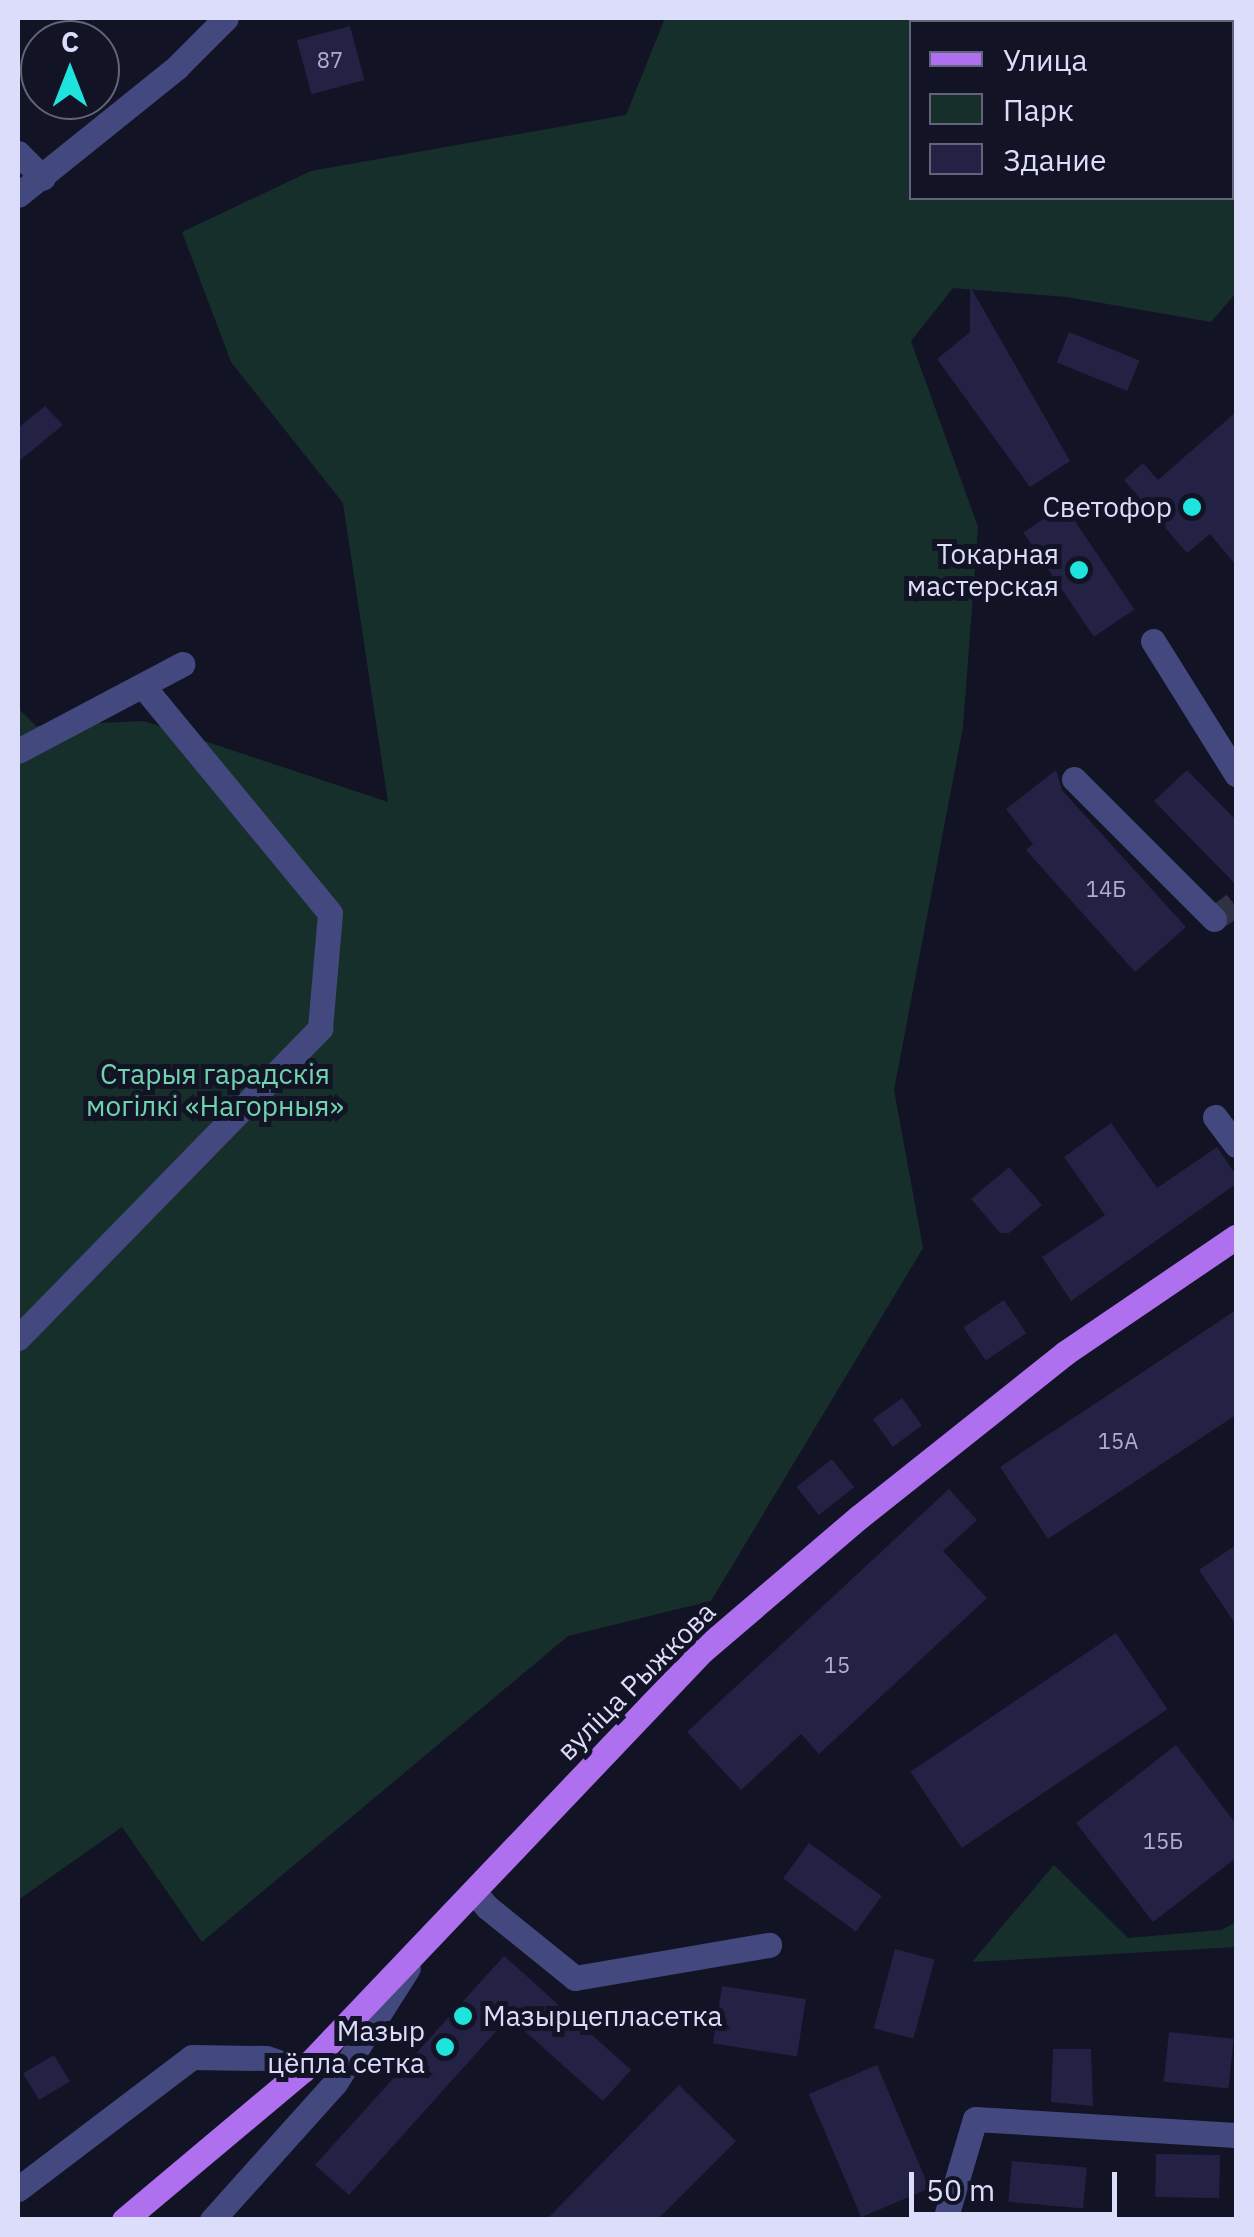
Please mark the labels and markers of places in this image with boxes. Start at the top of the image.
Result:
place label: Светофор [1042,490,1172,524]
marker: Светофор [1181,496,1203,518]
place label: Токарная мастерская [907,537,1059,603]
marker: Токарная мастерская [1068,559,1090,581]
place label: Мазырцепласетка [483,1999,722,2033]
marker: Мазырцепласетка [452,2005,474,2027]
place label: Мазыр цёпла сетка [267,2014,425,2080]
marker: Мазыр цёпла сетка [434,2036,456,2058]

